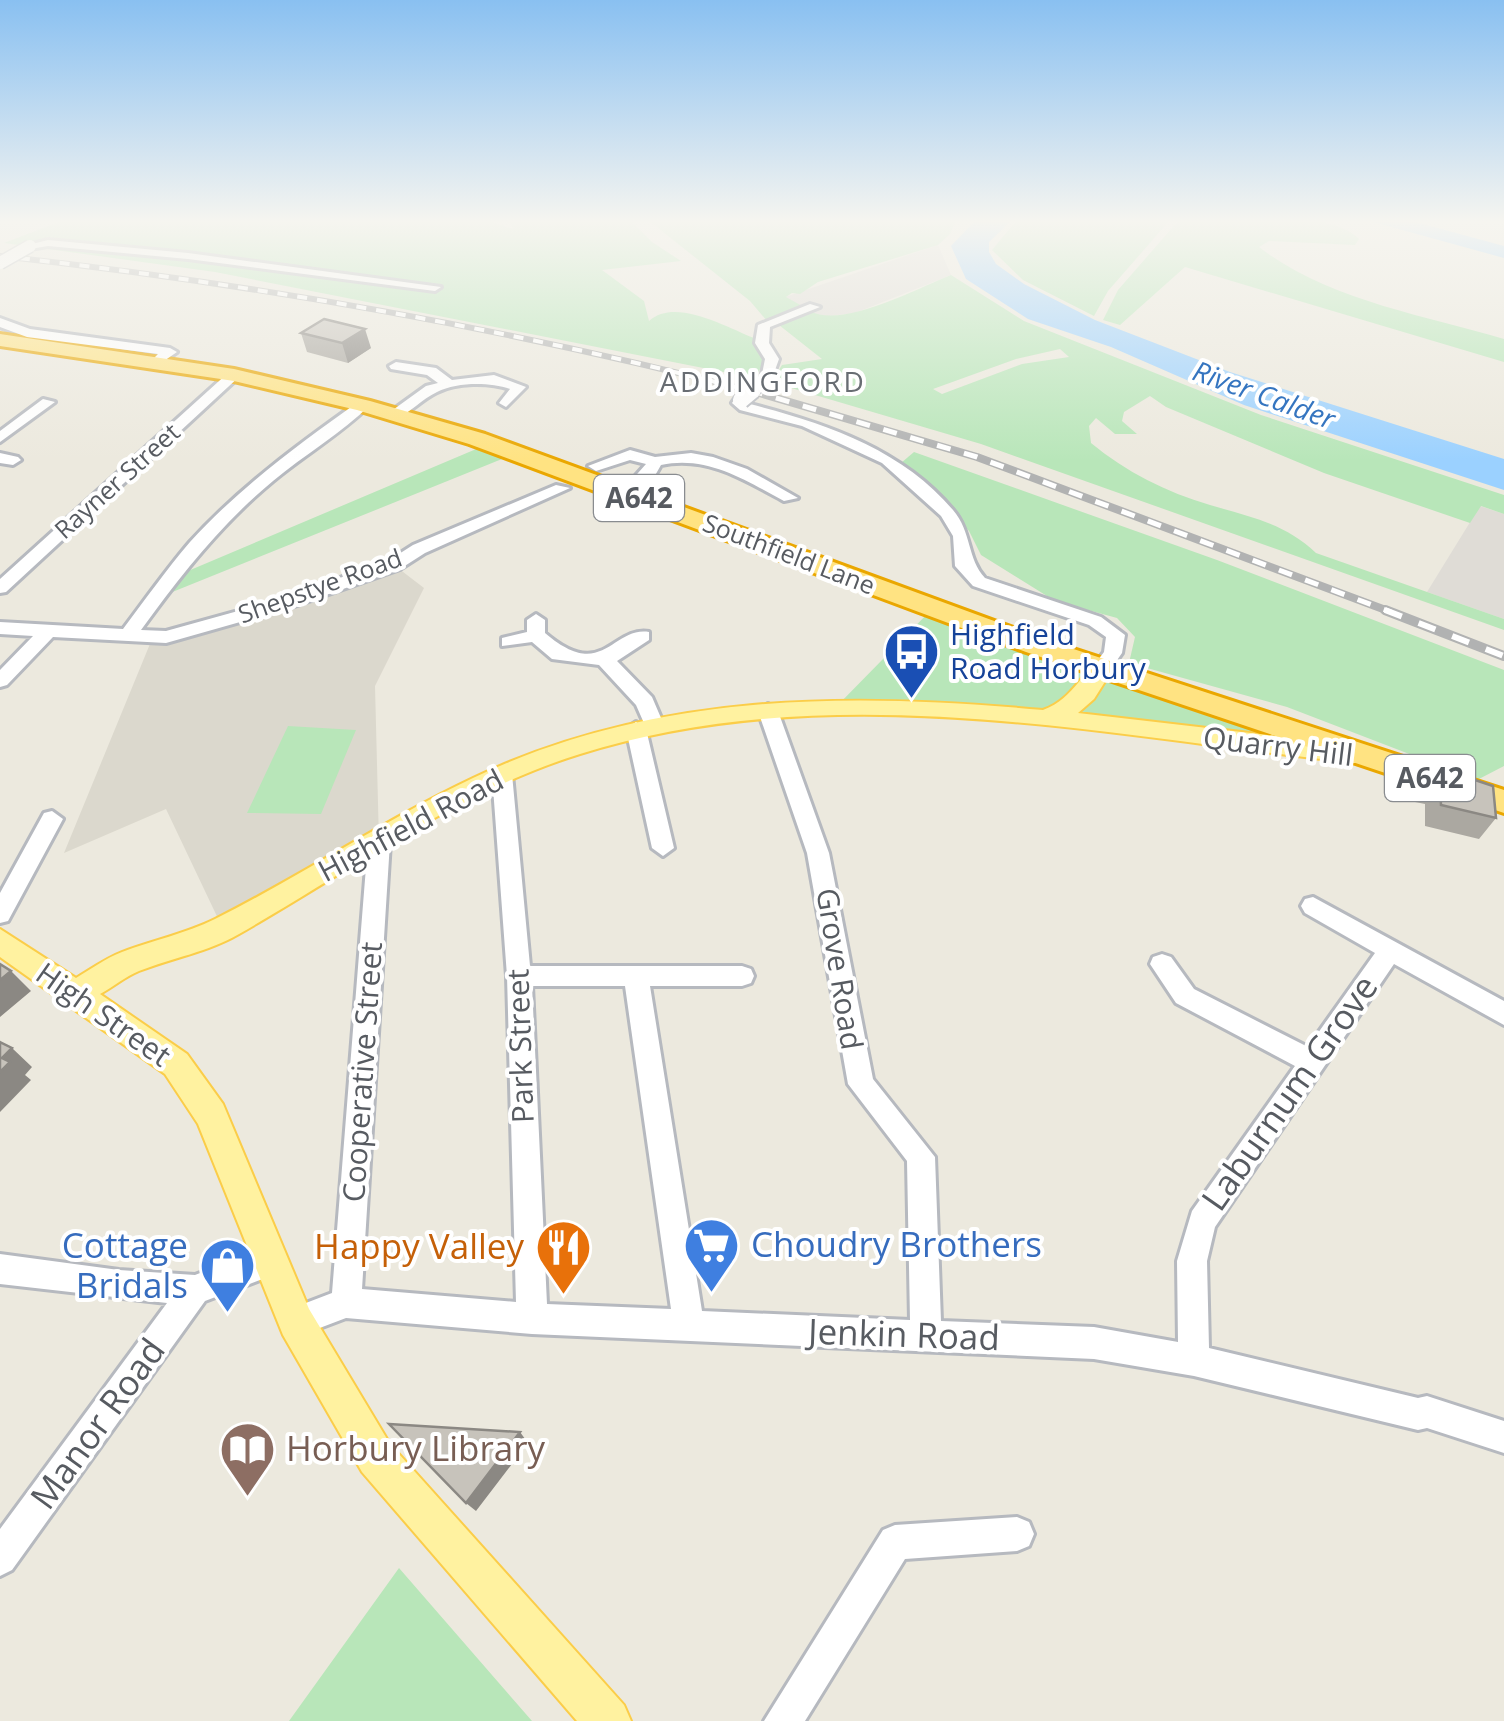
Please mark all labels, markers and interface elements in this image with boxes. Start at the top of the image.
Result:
water label: River Calder [1188,351,1342,438]
district label: ADDINGFORD [660,362,866,400]
street label: Rayner Street [46,415,186,546]
road number: A642 [594,475,684,521]
street label: Southfield Lane [699,505,880,601]
street label: Shepstye Road [233,540,406,630]
place label: Highfield Road Horbury [950,613,1147,688]
bus stop icon: Highfield Road Horbury [881,622,941,701]
street label: Quarry Hill [1201,716,1355,775]
road number: A642 [1385,755,1475,801]
street label: Highfield Road [311,759,510,891]
street label: Grove Road [807,885,874,1053]
street label: Cooperative Street [332,940,391,1203]
street label: High Street [28,952,179,1075]
street label: Laburnum Grove [1190,965,1388,1219]
street label: Park Street [496,968,543,1124]
supermarket icon: Choudry Brothers [682,1215,742,1294]
restaurant icon: Happy Valley [533,1217,593,1296]
place label: Choudry Brothers [751,1220,1042,1267]
place label: Cottage Bridals [62,1221,188,1308]
place label: Happy Valley [314,1222,524,1269]
shop icon: Cottage Bridals [197,1236,257,1315]
street label: Jenkin Road [804,1307,1001,1360]
street label: Manor Road [19,1328,175,1518]
library icon: Horbury Library [217,1419,277,1498]
place label: Horbury Library [286,1424,546,1471]

